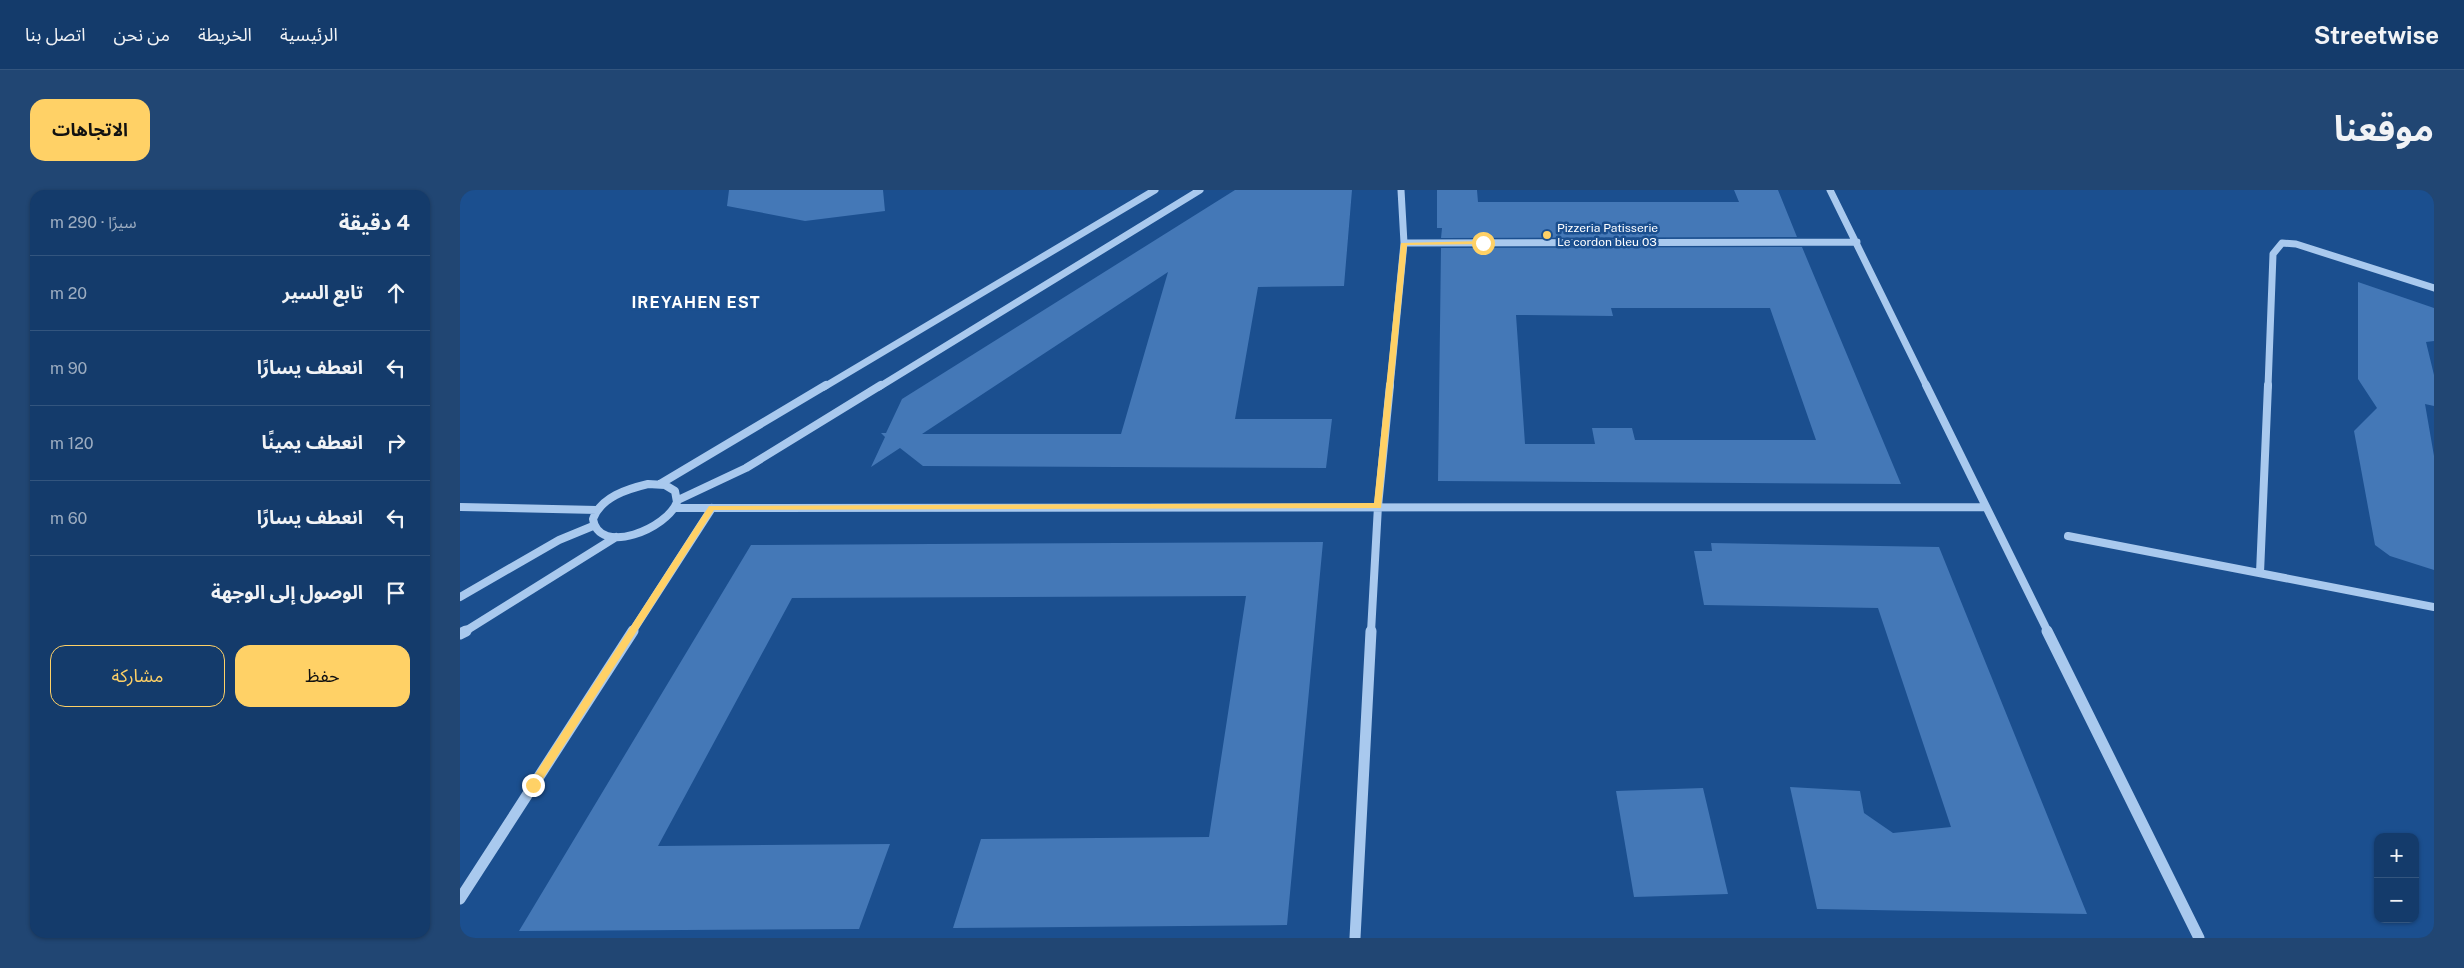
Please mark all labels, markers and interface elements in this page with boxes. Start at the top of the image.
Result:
text: Streetwise [2314,21,2439,49]
text: اتصل بنا [25,24,86,45]
text: من نحن [114,24,170,45]
text: الخريطة [198,24,252,45]
text: الرئيسية [280,24,338,45]
button: الاتجاهات [30,99,150,161]
text: موقعنا [2334,108,2434,149]
text: 4 دقيقة [339,210,410,235]
text: سيرًا · 290 m [50,213,137,232]
place label: Pizzeria Patisserie Le cordon bleu 03 [1557,221,1658,249]
marker: Pizzeria Patisserie Le cordon bleu 03 [1541,229,1553,241]
route start [1472,232,1495,255]
icon: ahead [382,279,410,307]
text: تابع السير [282,281,363,303]
text: 20 m [50,284,87,303]
district label: IREYAHEN EST [631,293,761,312]
icon: left [382,354,410,382]
text: انعطف يسارًا [257,356,363,378]
text: 90 m [50,359,87,378]
icon: right [382,429,410,457]
text: انعطف يمينًا [262,431,363,453]
text: 120 m [50,434,94,453]
icon: left [382,504,410,532]
text: انعطف يسارًا [257,506,363,528]
text: 60 m [50,509,87,528]
icon: arrive [382,579,410,607]
text: الوصول إلى الوجهة [211,581,363,603]
button: مشاركة [50,645,225,707]
button: حفظ [235,645,410,707]
route end [522,774,545,797]
map controls [2374,833,2419,923]
button: + [2374,833,2419,878]
button: − [2374,878,2419,923]

